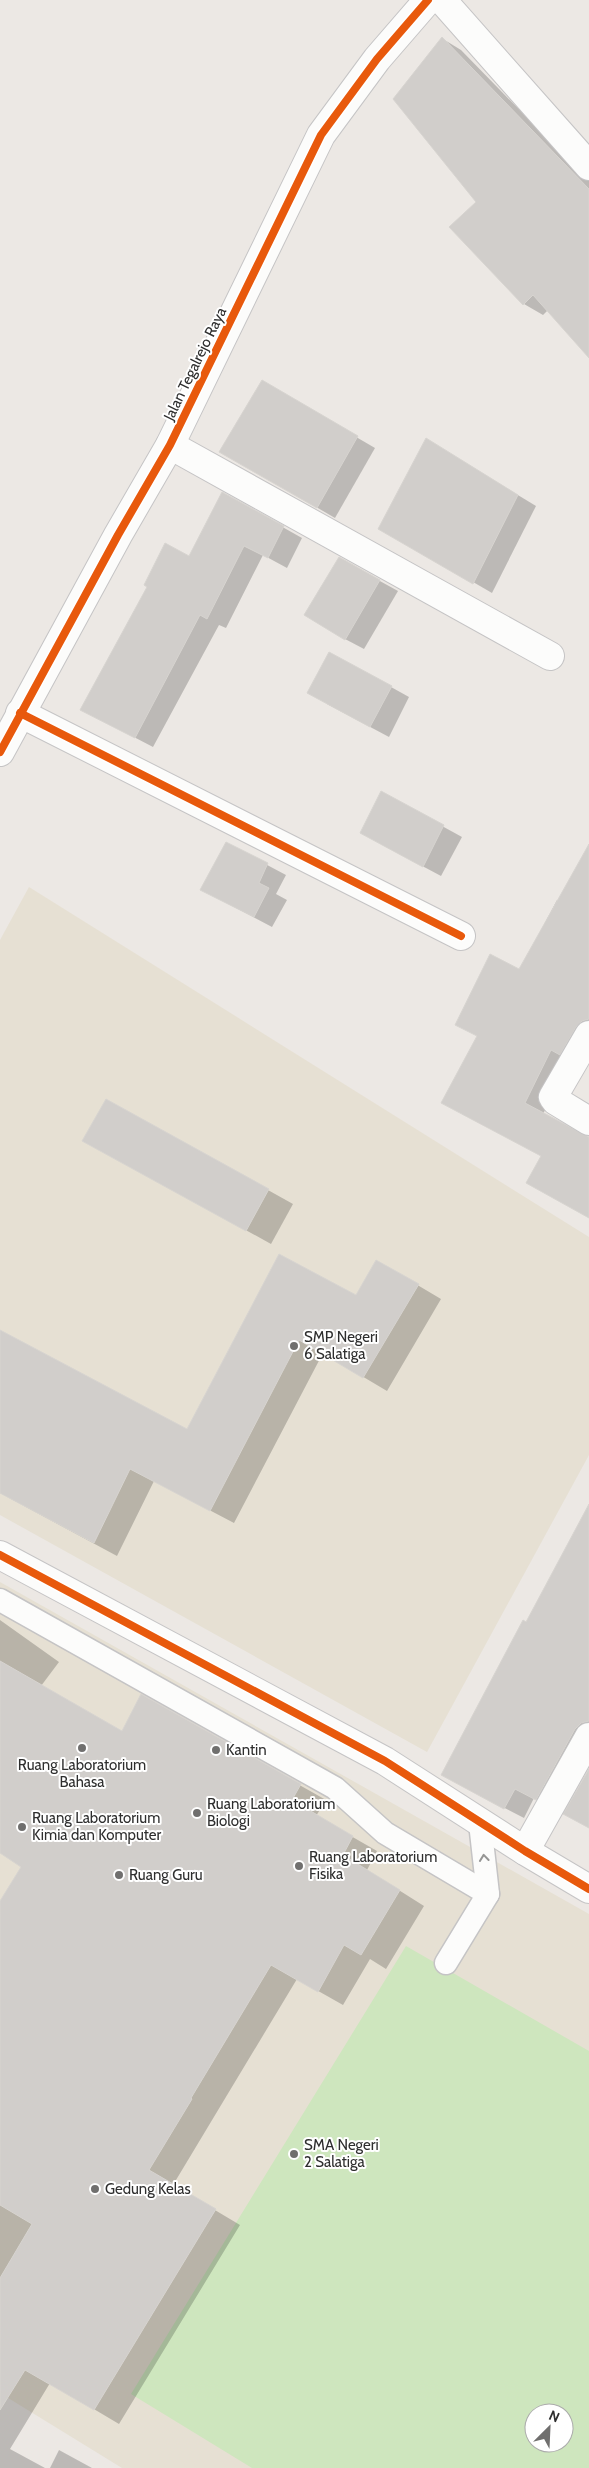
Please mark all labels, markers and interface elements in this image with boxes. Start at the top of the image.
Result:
street label: Jalan Tegalrejo Raya [159,304,231,424]
place label: SMP Negeri 6 Salatiga [304,1328,378,1363]
marker: SMP Negeri 6 Salatiga [288,1340,300,1352]
place label: Kantin [226,1741,267,1759]
marker: Ruang Laboratorium Bahasa [76,1742,88,1754]
marker: Kantin [210,1744,222,1756]
place label: Ruang Laboratorium Bahasa [18,1756,146,1791]
place label: Ruang Laboratorium Biologi [207,1795,335,1830]
marker: Ruang Laboratorium Biologi [191,1807,203,1819]
place label: Ruang Laboratorium Kimia dan Komputer [32,1809,161,1844]
marker: Ruang Laboratorium Kimia dan Komputer [16,1821,28,1833]
place label: Ruang Laboratorium Fisika [309,1848,437,1883]
one-way arrow [479,1854,490,1862]
marker: Ruang Laboratorium Fisika [293,1860,305,1872]
place label: Ruang Guru [129,1866,203,1884]
marker: Ruang Guru [113,1869,125,1881]
place label: SMA Negeri 2 Salatiga [304,2136,379,2171]
marker: SMA Negeri 2 Salatiga [288,2148,300,2160]
place label: Gedung Kelas [105,2180,191,2198]
marker: Gedung Kelas [89,2183,101,2195]
north arrow [524,2403,574,2453]
text: N [546,2406,562,2426]

